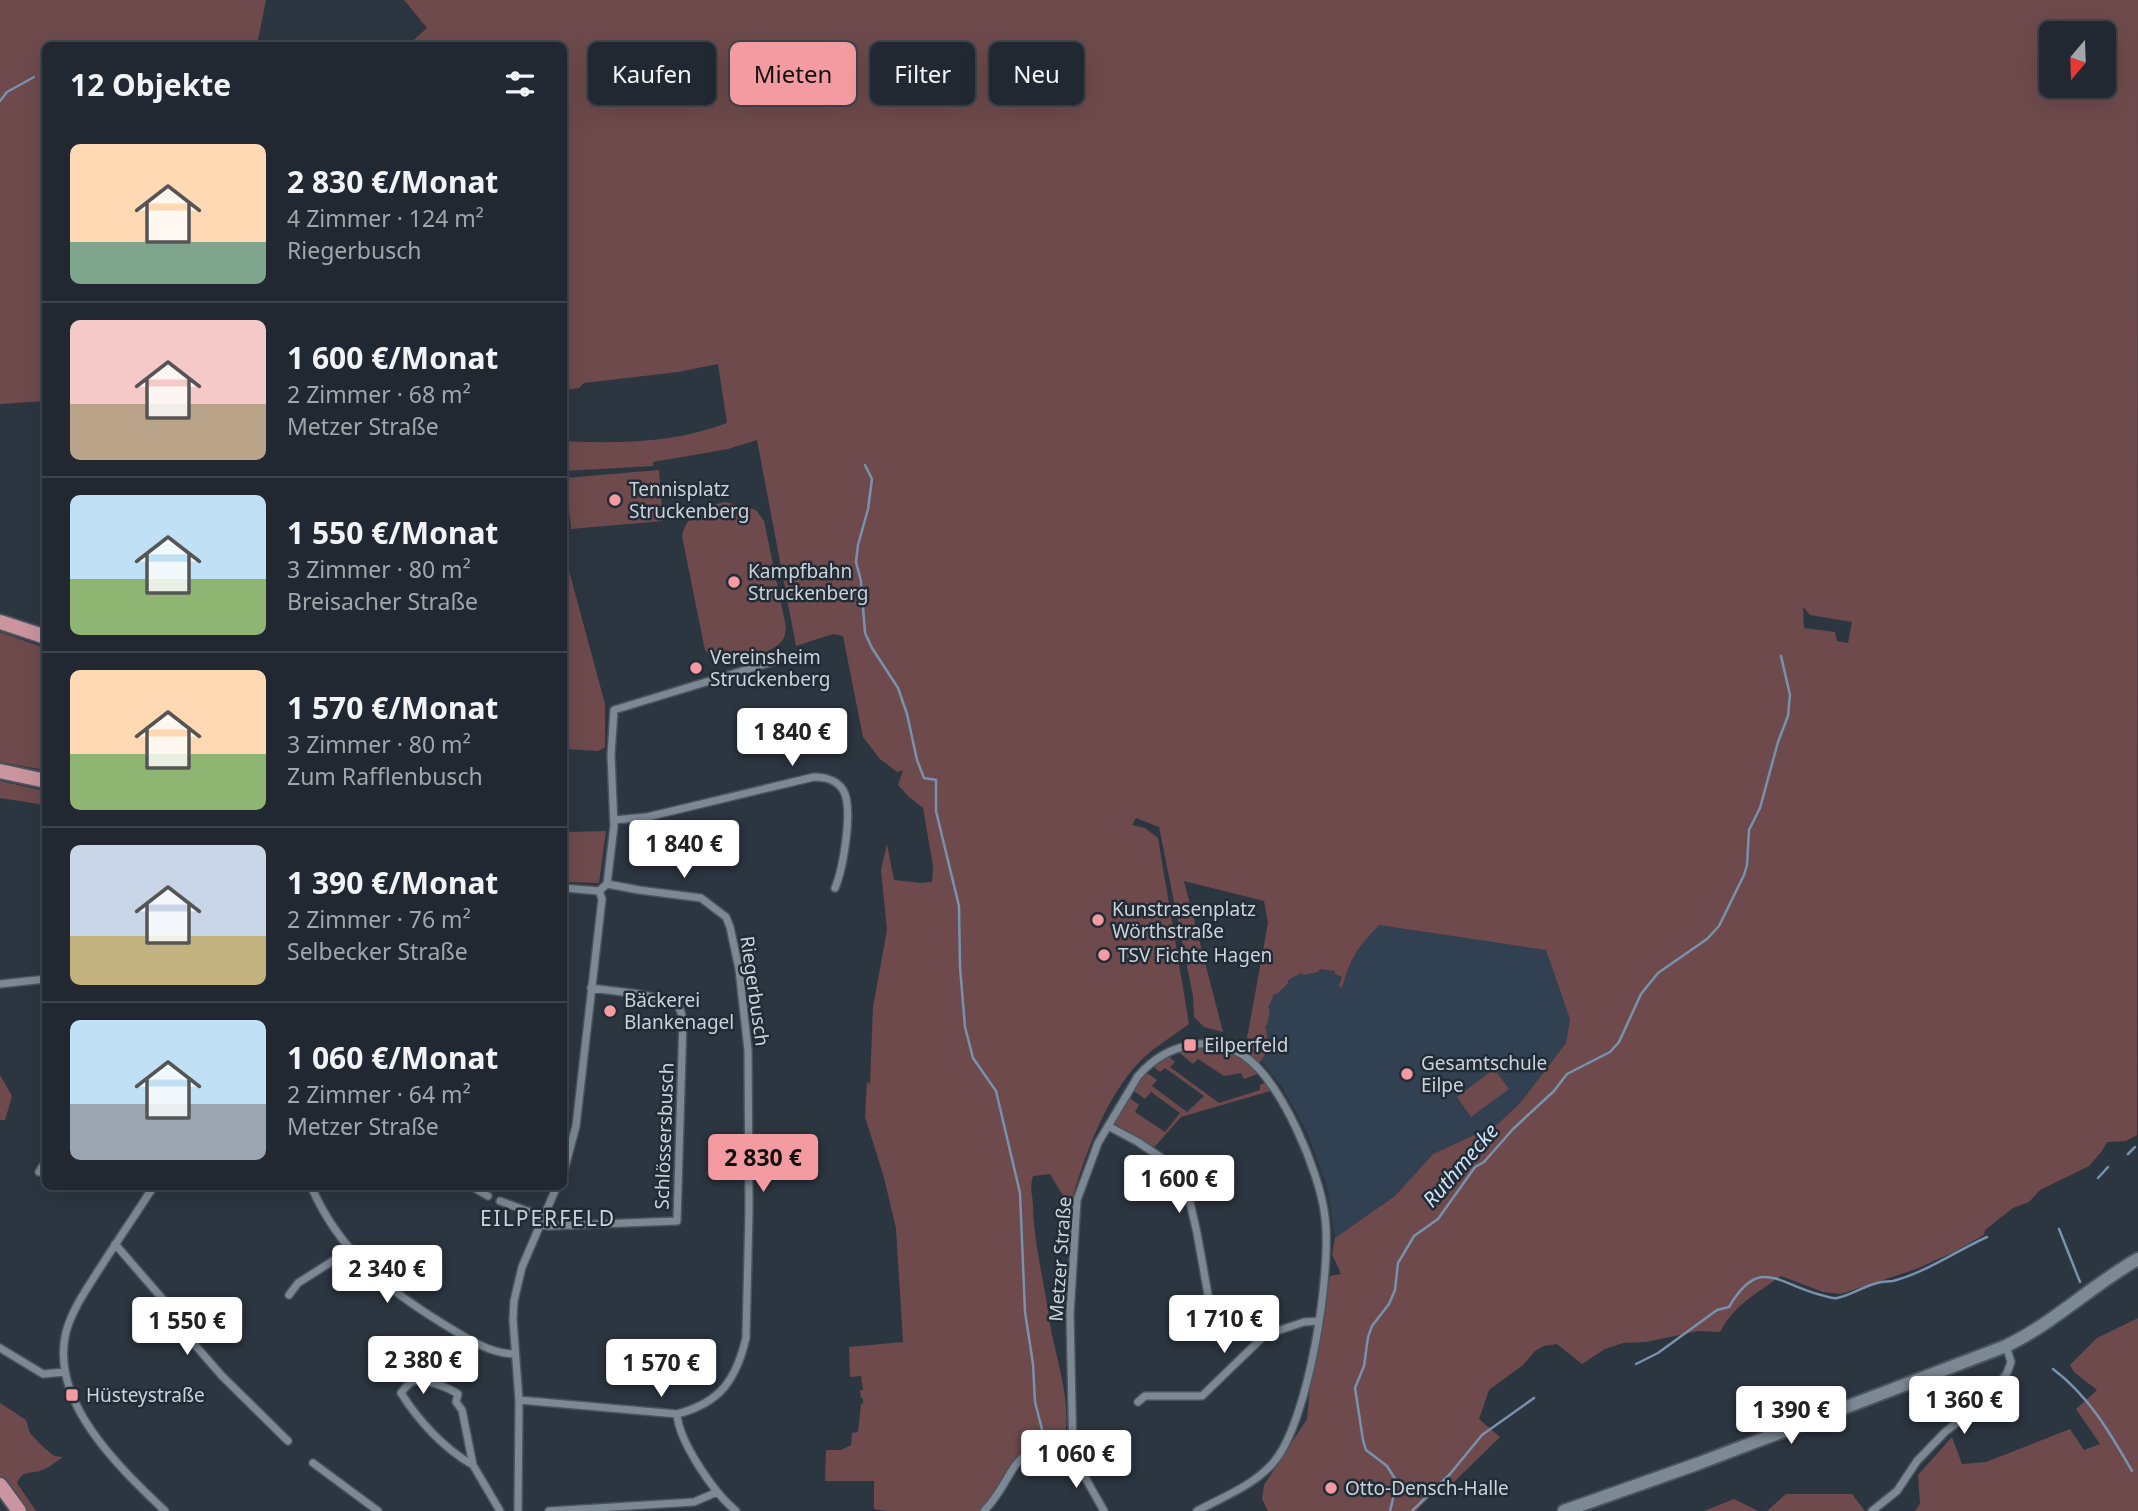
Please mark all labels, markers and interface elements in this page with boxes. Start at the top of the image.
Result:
north arrow [2039,21,2116,98]
map controls [2039,21,2116,98]
chip: Kaufen [588,42,716,105]
chip: Mieten [730,42,856,105]
chip: Filter [870,42,975,105]
chip: Neu [989,42,1084,105]
text: 12 Objekte [70,64,231,105]
icon: filters [501,65,539,103]
text: 2 830 €/Monat [287,161,498,202]
icon: home [126,172,210,256]
text: 4 Zimmer · 124 m² [287,202,484,234]
text: Riegerbusch [287,234,421,266]
text: 1 600 €/Monat [287,337,498,378]
icon: home [126,348,210,432]
text: 2 Zimmer · 68 m² [287,378,471,410]
text: Metzer Straße [287,410,439,442]
place label: Tennisplatz Struckenberg [629,476,749,524]
marker: Tennisplatz Struckenberg [607,492,623,508]
text: 1 550 €/Monat [287,512,498,553]
icon: home [126,523,210,607]
text: 3 Zimmer · 80 m² [287,553,471,585]
place label: Kampfbahn Struckenberg [748,558,868,606]
marker: Kampfbahn Struckenberg [726,574,742,590]
text: Breisacher Straße [287,585,478,617]
place label: Vereinsheim Struckenberg [710,644,830,692]
marker: Vereinsheim Struckenberg [688,660,704,676]
text: 1 570 €/Monat [287,687,498,728]
icon: home [126,698,210,782]
pin: 1 840 € [727,708,857,768]
text: 1 840 € [753,715,831,747]
text: 3 Zimmer · 80 m² [287,728,471,760]
text: Zum Rafflenbusch [287,760,483,792]
pin: 1 840 € [619,820,749,880]
text: 1 840 € [645,827,723,859]
text: 1 390 €/Monat [287,862,498,903]
icon: home [126,873,210,957]
place label: Kunstrasenplatz Wörthstraße [1112,896,1256,944]
text: 2 Zimmer · 76 m² [287,903,471,935]
marker: Kunstrasenplatz Wörthstraße [1090,912,1106,928]
street label: Riegerbusch [734,934,776,1048]
text: Selbecker Straße [287,935,468,967]
place label: TSV Fichte Hagen [1118,942,1272,968]
marker: TSV Fichte Hagen [1096,947,1112,963]
place label: Bäckerei Blankenagel [624,987,734,1035]
marker: Bäckerei Blankenagel [602,1003,618,1019]
place label: Eilperfeld [1204,1032,1288,1058]
text: 1 060 €/Monat [287,1037,498,1078]
marker: Eilperfeld [1182,1037,1198,1053]
icon: home [126,1048,210,1132]
place label: Gesamtschule Eilpe [1421,1050,1547,1098]
street label: Schlössersbusch [648,1062,680,1210]
marker: Gesamtschule Eilpe [1399,1066,1415,1082]
text: 2 Zimmer · 64 m² [287,1078,471,1110]
text: Metzer Straße [287,1110,439,1142]
water label: Ruthmecke [1416,1117,1504,1213]
pin: 2 830 € [698,1134,828,1194]
text: 2 830 € [724,1141,802,1173]
pin: 1 600 € [1114,1156,1244,1215]
text: 1 600 € [1140,1162,1218,1194]
street label: Metzer Straße [1043,1196,1077,1322]
district label: EILPERFELD [480,1204,616,1232]
pin: 2 340 € [322,1246,452,1305]
text: 2 340 € [348,1252,426,1284]
pin: 1 710 € [1159,1296,1289,1355]
pin: 1 550 € [122,1298,252,1357]
text: 1 710 € [1185,1302,1263,1334]
text: 1 550 € [148,1304,226,1336]
pin: 2 380 € [358,1336,488,1396]
pin: 1 570 € [596,1340,726,1399]
text: 2 380 € [384,1343,462,1375]
text: 1 570 € [622,1346,700,1378]
pin: 1 360 € [1899,1376,2029,1436]
place label: Hüsteystraße [86,1382,205,1408]
text: 1 360 € [1925,1383,2003,1415]
pin: 1 390 € [1726,1386,1856,1446]
marker: Hüsteystraße [64,1387,80,1403]
text: 1 390 € [1752,1393,1830,1425]
pin: 1 060 € [1011,1430,1141,1490]
text: 1 060 € [1037,1437,1115,1469]
place label: Otto-Densch-Halle [1345,1475,1509,1501]
marker: Otto-Densch-Halle [1323,1480,1339,1496]

